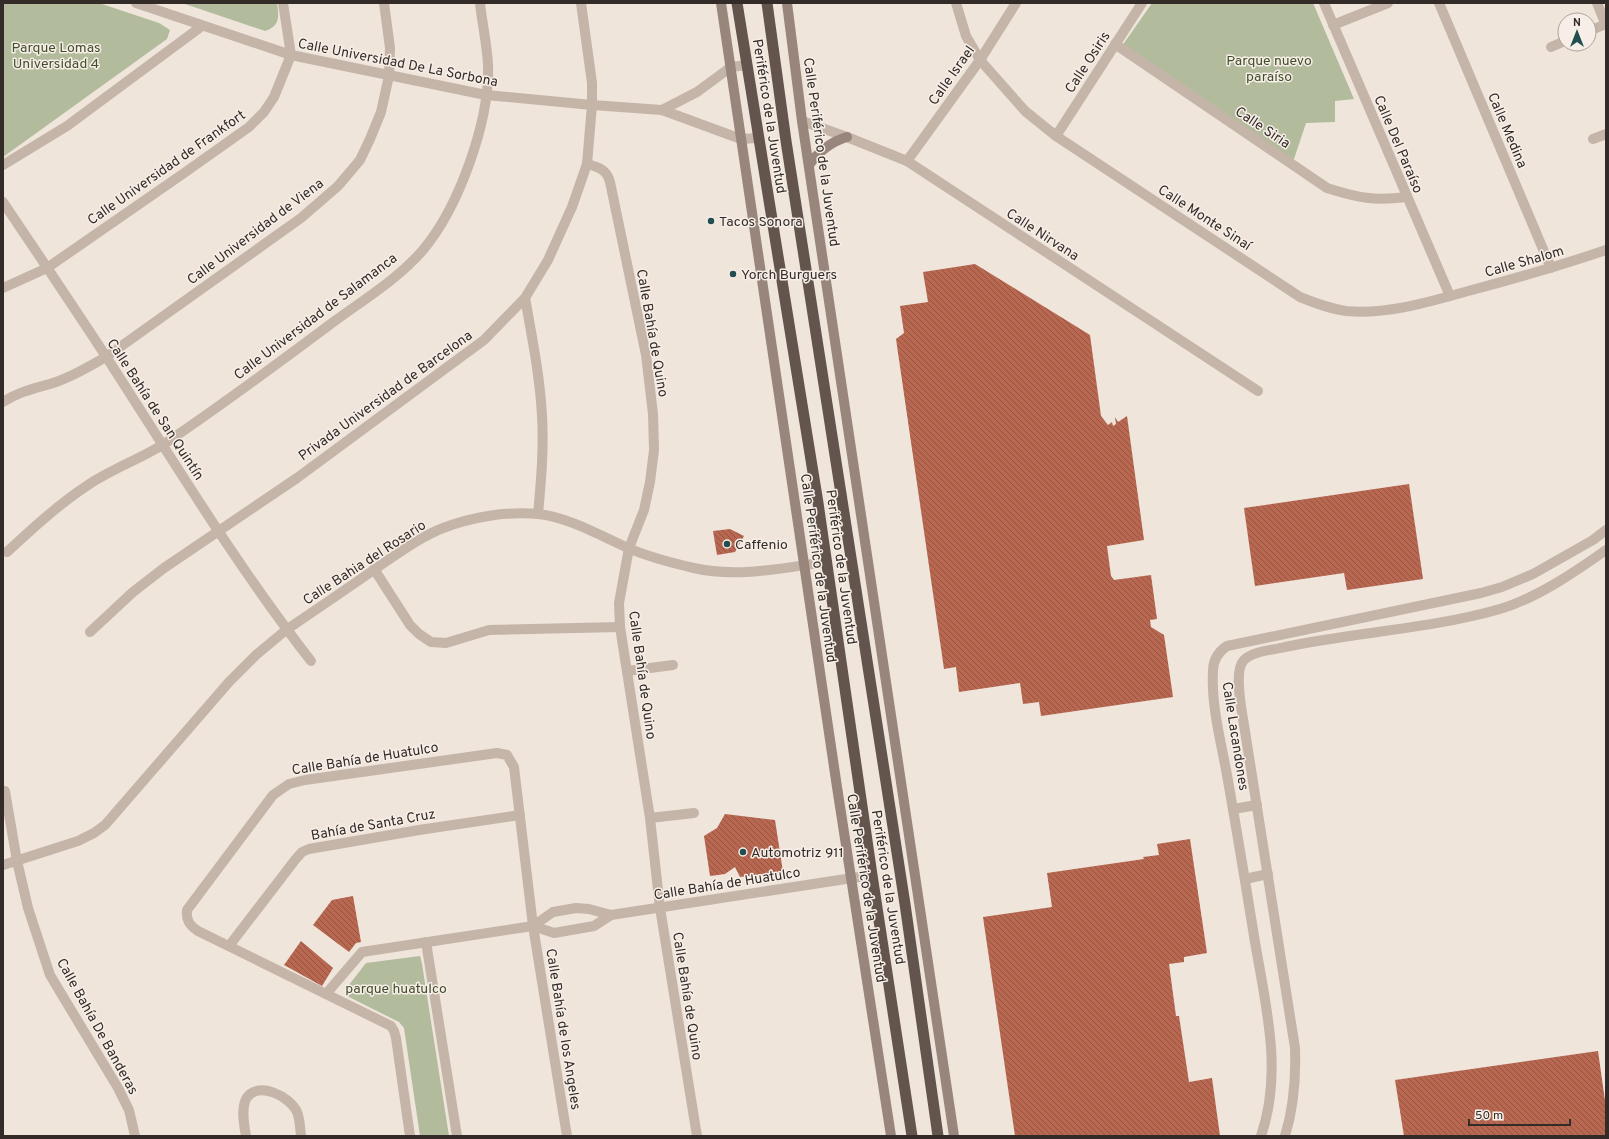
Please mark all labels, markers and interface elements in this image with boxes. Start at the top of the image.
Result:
north arrow [1557,12,1597,52]
text: N [1573,16,1581,30]
street label: Calle Osiris [1062,29,1114,97]
street label: Calle Universidad De La Sorbona [296,36,499,91]
street label: Periférico de la Juventud [748,38,789,195]
park label: Parque Lomas Universidad 4 [11,40,101,73]
street label: Calle Israel [926,43,979,109]
park label: Parque nuevo paraíso [1226,53,1312,86]
street label: Calle Periférico de la Juventud [799,57,842,248]
street label: Calle Medina [1483,90,1530,171]
street label: Calle Del Paraíso [1369,93,1426,196]
street label: Calle Siria [1231,104,1293,153]
street label: Calle Universidad de Frankfort [85,107,249,229]
street label: Calle Universidad de Viena [184,175,327,289]
street label: Calle Monte Sinaí [1154,182,1255,256]
street label: Calle Nirvana [1003,205,1082,265]
place label: Tacos Sonora [719,214,803,231]
marker: Tacos Sonora [706,216,716,226]
street label: Calle Shalom [1483,243,1566,282]
street label: Calle Universidad de Salamanca [231,250,401,384]
place label: Yorch Burguers [741,267,837,284]
street label: Calle Bahía de Quino [632,268,671,399]
marker: Yorch Burguers [728,269,738,279]
street label: Privada Universidad de Barcelona [296,327,476,465]
street label: Calle Bahía de San Quintín [103,336,207,484]
street label: Calle Periférico de la Juventud [796,473,839,664]
street label: Periférico de la Juventud [821,489,860,646]
street label: Calle Bahia del Rosario [300,517,430,609]
place label: Caffenio [735,537,788,554]
marker: Caffenio [722,539,732,549]
street label: Calle Bahía de Quino [624,610,659,741]
street label: Calle Lacandones [1218,681,1252,792]
street label: Calle Bahía de Huatulco [291,739,440,779]
street label: Calle Periférico de la Juventud [842,793,889,984]
street label: Bahía de Santa Cruz [310,806,437,845]
street label: Periférico de la Juventud [867,809,908,966]
place label: Automotriz 911 [751,845,844,862]
marker: Automotriz 911 [738,847,748,857]
street label: Calle Bahía de Huatulco [653,864,802,904]
street label: Calle Bahía de Quino [668,931,705,1062]
street label: Calle Bahía de los Angeles [541,947,584,1111]
street label: Calle Bahía De Banderas [52,956,141,1098]
park label: parque huatulco [345,981,447,998]
scale bar [1469,1101,1570,1127]
text: 50 m [1475,1108,1503,1124]

